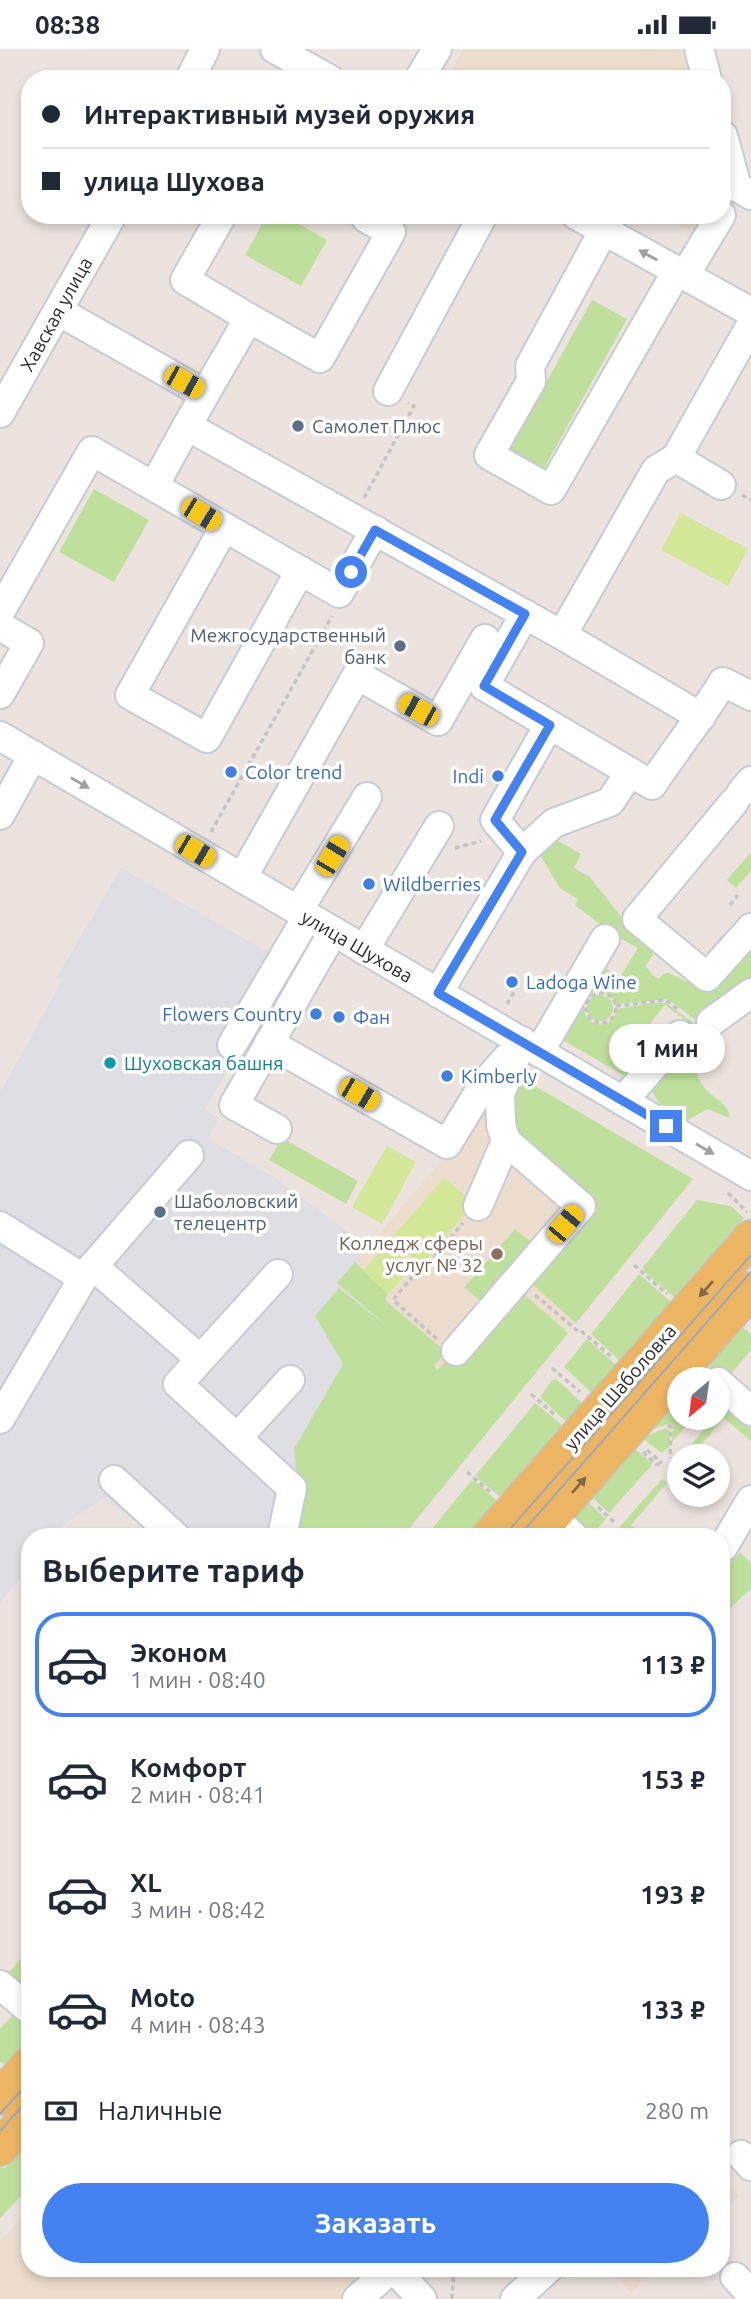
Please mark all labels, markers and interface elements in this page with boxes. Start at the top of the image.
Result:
text: 08:38 [35,10,100,39]
text: Интерактивный музей оружия [84,100,475,129]
text: улица Шухова [84,167,265,196]
one-way arrow [639,249,658,261]
street label: Хавская улица [16,253,96,375]
car [161,363,208,401]
place label: Самолет Плюс [312,415,441,437]
marker: Самолет Плюс [290,418,306,434]
car [178,494,225,534]
route start [335,556,367,588]
place label: Межгосударственный банк [190,624,386,668]
marker: Межгосударственный банк [392,638,408,654]
car [395,691,442,729]
place label: Color trend [245,761,343,783]
marker: Color trend [223,764,239,780]
place label: Indi [453,765,484,787]
marker: Indi [490,768,506,784]
one-way arrow [70,777,90,789]
car [172,831,219,871]
car [313,833,352,879]
place label: Wildberries [383,873,481,895]
marker: Wildberries [361,876,377,892]
street label: улица Шухова [297,905,417,987]
place label: Ladoga Wine [526,971,637,993]
marker: Ladoga Wine [504,974,520,990]
place label: Flowers Country [162,1003,302,1025]
marker: Flowers Country [308,1006,324,1022]
place label: Фан [353,1006,390,1028]
marker: Фан [331,1009,347,1025]
callout: 1 мин [608,1025,724,1073]
text: 1 мин [635,1036,699,1061]
place label: Шуховская башня [124,1052,283,1074]
marker: Шуховская башня [102,1055,118,1071]
place label: Kimberly [461,1065,537,1087]
marker: Kimberly [439,1068,455,1084]
car [336,1074,383,1114]
route end [650,1110,682,1142]
one-way arrow [695,1143,714,1155]
place label: Шаболовский телецентр [174,1190,298,1234]
car [544,1201,587,1247]
marker: Шаболовский телецентр [152,1204,168,1220]
place label: Колледж сферы услуг № 32 [339,1232,483,1276]
marker: Колледж сферы услуг № 32 [489,1246,505,1262]
one-way arrow [699,1281,714,1298]
street label: улица Шаболовка [560,1320,680,1454]
north arrow [667,1367,730,1430]
map controls [667,1367,730,1507]
button: layers [667,1444,730,1507]
one-way arrow [571,1476,587,1494]
text: Выберите тариф [42,1552,305,1588]
icon: car [46,1633,109,1696]
text: Эконом [130,1638,227,1667]
text: 113 ₽ [640,1650,705,1679]
text: 1 мин · 08:40 [130,1667,266,1692]
icon: car [46,1748,109,1811]
text: Комфорт [130,1753,246,1782]
text: 153 ₽ [640,1765,705,1794]
text: 2 мин · 08:41 [130,1782,266,1807]
icon: car [46,1863,109,1926]
text: XL [130,1868,161,1897]
text: 193 ₽ [640,1880,705,1909]
text: 3 мин · 08:42 [130,1897,266,1922]
icon: car [46,1978,109,2041]
text: Moto [130,1983,195,2012]
text: 133 ₽ [640,1995,705,2024]
text: 4 мин · 08:43 [130,2012,266,2037]
icon: cash [42,2092,80,2130]
text: Наличные [98,2096,223,2125]
text: 280 m [645,2098,709,2123]
button: Заказать [42,2183,709,2263]

